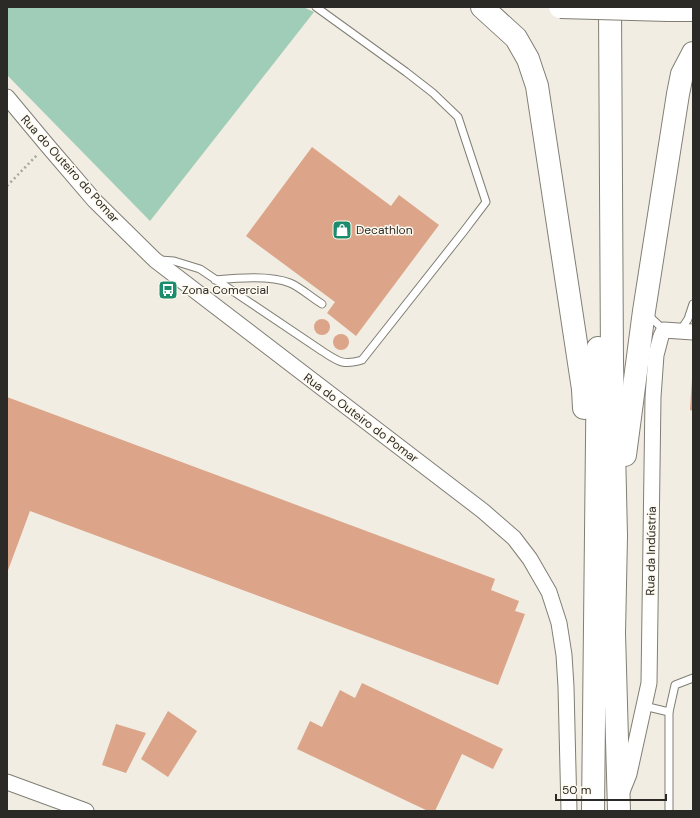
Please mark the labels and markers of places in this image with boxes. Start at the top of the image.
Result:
shop icon: Decathlon [331,219,353,241]
place label: Decathlon [356,222,413,238]
bus stop icon: Zona Comercial [157,279,179,301]
place label: Zona Comercial [182,282,269,298]

